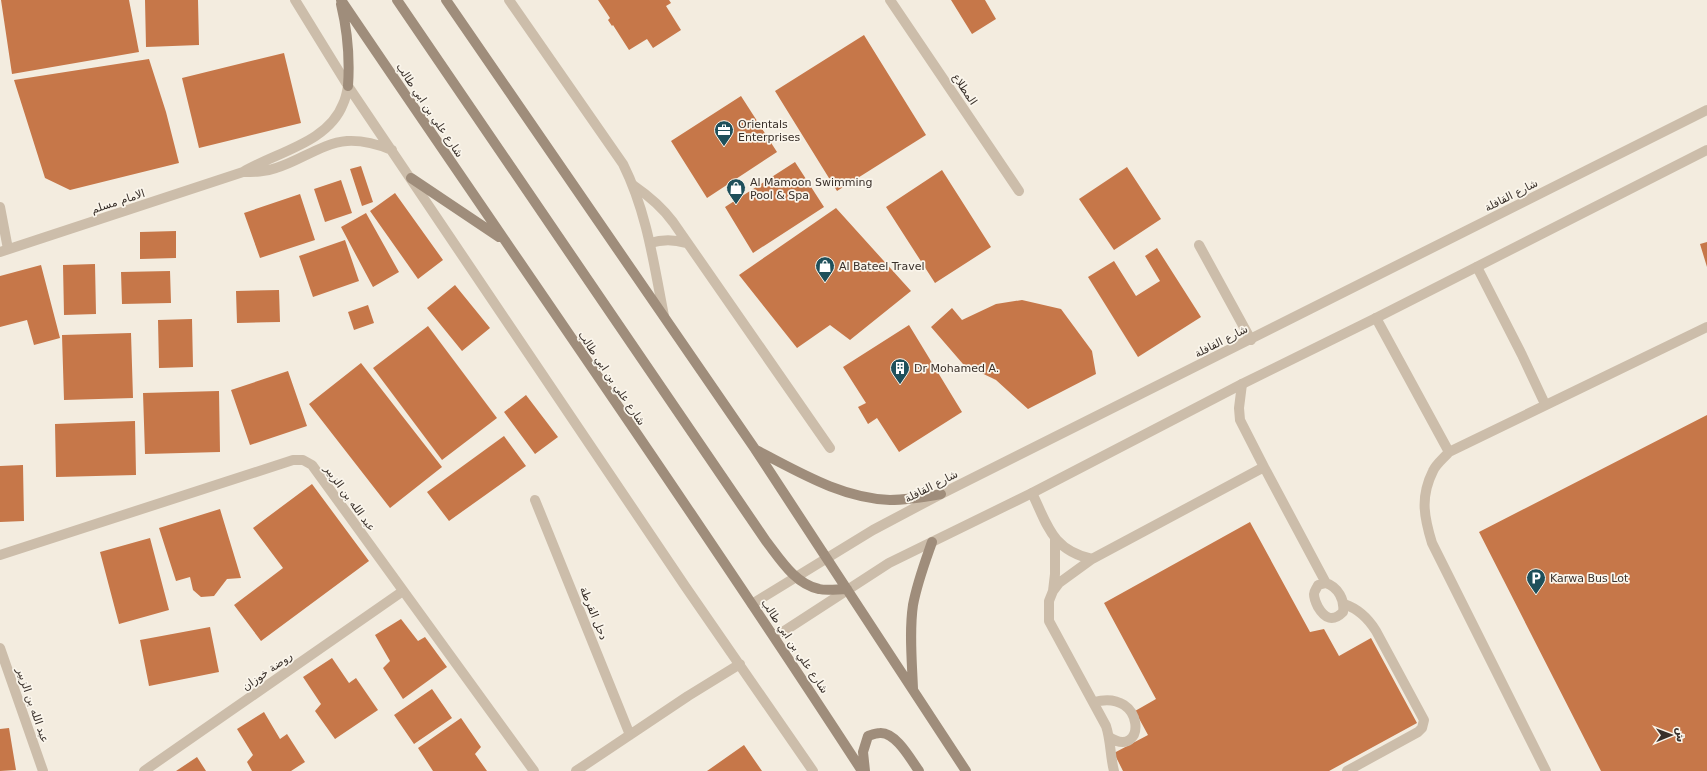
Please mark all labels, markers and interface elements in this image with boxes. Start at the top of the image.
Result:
street label: شارع علي بن ابي طالب [393,61,466,160]
street label: المطلاع [949,71,980,107]
place label: Orientals Enterprises [738,118,801,144]
office icon: Orientals Enterprises [713,119,735,147]
place label: Al Mamoon Swimming Pool & Spa [750,176,872,202]
street label: شارع القافلة [1482,176,1540,214]
shop icon: Al Mamoon Swimming Pool & Spa [725,177,747,205]
street label: الامام مسلم [90,187,147,216]
shop icon: Al Bateel Travel [814,255,836,283]
place label: Al Bateel Travel [839,260,924,273]
street label: شارع القافلة [1192,322,1250,360]
street label: شارع علي بن ابي طالب [575,329,648,428]
building icon: Dr Mohamed A. [889,357,911,385]
place label: Dr Mohamed A. [914,362,999,375]
street label: عبد الله بن الزبير [321,462,378,534]
street label: شارع القافلة [902,467,960,505]
parking icon: Karwa Bus Lot [1525,567,1547,595]
place label: Karwa Bus Lot [1550,572,1629,585]
street label: دحل القرطة [577,585,610,642]
street label: شارع علي بن ابي طالب [758,597,831,696]
street label: روضة خوزان [240,649,295,693]
street label: عبد الله بن الزبير [13,665,51,744]
north arrow [1651,715,1691,755]
text: ش [1674,727,1687,743]

